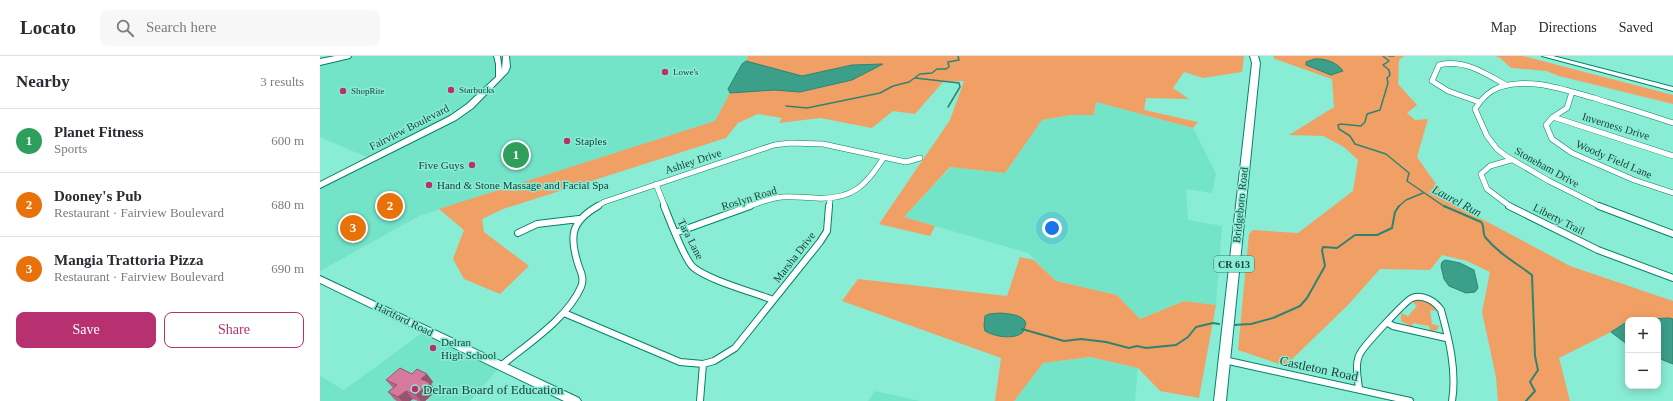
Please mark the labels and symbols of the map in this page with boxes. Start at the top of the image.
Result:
marker: Lowe's [660,67,670,77]
place label: Lowe's [673,67,699,77]
marker: Starbucks [446,85,456,95]
place label: Starbucks [459,85,495,95]
marker: ShopRite [338,86,348,96]
place label: ShopRite [351,86,385,96]
street label: Fairview Boulevard [367,102,451,152]
street label: Inverness Drive [1581,110,1651,142]
place label: Staples [575,135,607,147]
marker: Staples [562,136,572,146]
street label: Woody Field Lane [1574,138,1654,181]
pin: 1 [503,140,529,170]
street label: Stoneham Drive [1513,144,1581,190]
street label: Ashley Drive [663,146,723,176]
place label: Five Guys [418,159,464,171]
marker: Five Guys [467,160,477,170]
street label: Bridgeboro Road [1230,166,1250,243]
place label: Hand & Stone Massage and Facial Spa [437,179,609,191]
marker: Hand & Stone Massage and Facial Spa [424,180,434,190]
water label: Laurel Run [1429,182,1484,220]
street label: Roslyn Road [720,184,779,212]
pin: 2 [377,191,403,221]
street label: Liberty Trail [1531,201,1587,237]
pin: 3 [340,213,366,243]
street label: Tara Lane [676,217,706,261]
your location [1042,218,1062,238]
street label: Marsha Drive [771,229,818,285]
road number: CR 613 [1214,256,1254,272]
street label: Hartford Road [373,300,436,339]
place label: Delran High School [441,336,496,361]
marker: Delran High School [428,343,438,353]
street label: Castleton Road [1278,353,1360,384]
place label: Delran Board of Education [423,382,564,397]
marker: Delran Board of Education [410,384,420,394]

